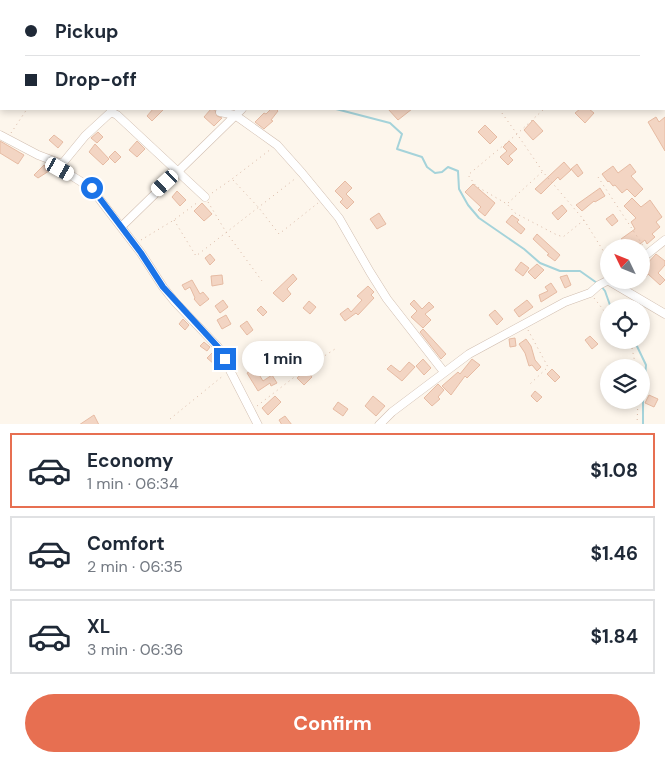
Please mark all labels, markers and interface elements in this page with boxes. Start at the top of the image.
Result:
text: Pickup [55,19,119,44]
text: Drop-off [55,67,137,92]
car [43,155,76,183]
car [148,167,181,199]
route start [81,177,103,199]
north arrow [600,239,650,289]
map controls [600,239,650,409]
button: locate [600,299,650,349]
callout: 1 min [242,342,325,376]
route end [214,348,236,370]
text: 1 min [264,348,302,369]
button: layers [600,359,650,409]
icon: car [27,448,72,493]
text: Economy [87,448,174,473]
text: $1.08 [590,458,638,483]
text: 1 min · 06:34 [87,473,179,494]
icon: car [27,531,72,576]
text: Comfort [87,531,165,556]
text: $1.46 [590,541,638,566]
text: 2 min · 06:35 [87,556,183,577]
icon: car [27,614,72,659]
text: XL [87,614,110,639]
text: $1.84 [590,624,638,649]
text: 3 min · 06:36 [87,639,183,660]
button: Confirm [25,694,640,752]

